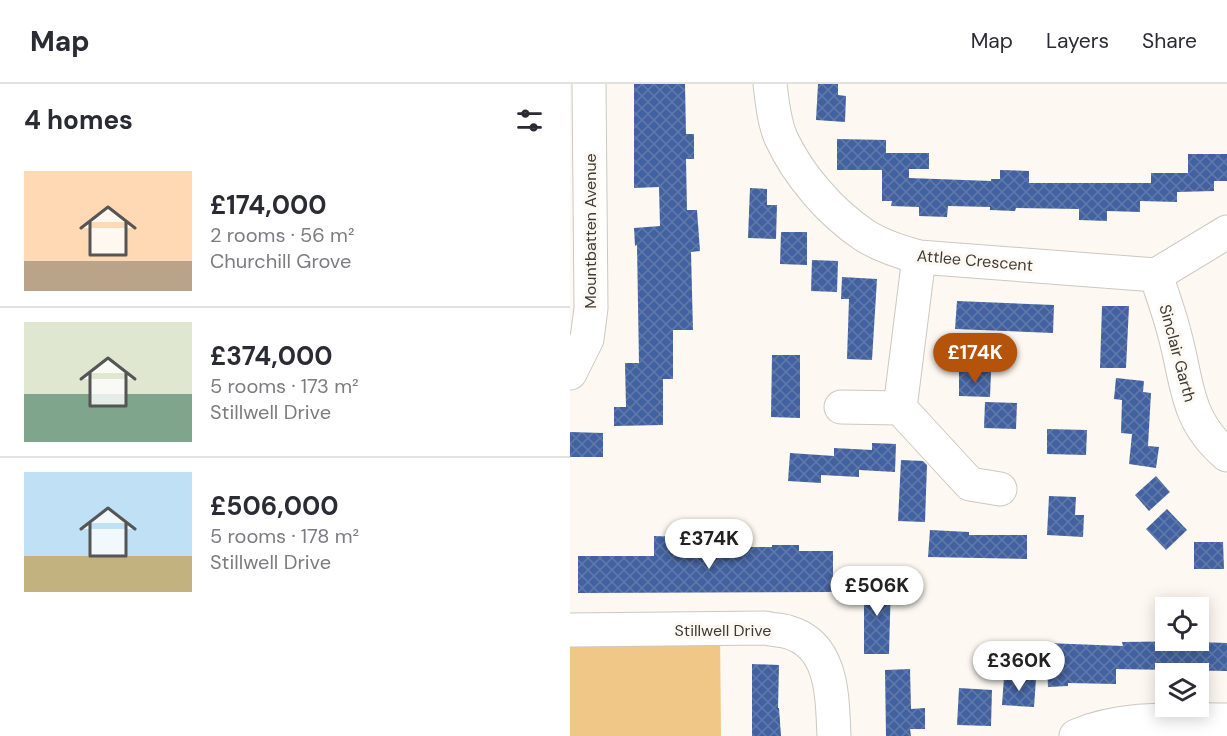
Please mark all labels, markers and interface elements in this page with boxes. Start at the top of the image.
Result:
text: Map [30,23,90,60]
text: Map [971,27,1013,55]
text: Layers [1046,27,1109,55]
text: Share [1142,27,1197,55]
text: 4 homes [24,103,133,137]
icon: filters [513,104,546,137]
street label: Mountbatten Avenue [580,153,601,309]
text: £174,000 [210,188,327,222]
icon: home [72,195,144,267]
text: 2 rooms · 56 m² [210,222,355,248]
street label: Attlee Crescent [916,245,1034,276]
text: Churchill Grove [210,248,351,274]
street label: Sinclair Garth [1154,302,1201,404]
pin: £174K [933,333,1017,384]
text: £374,000 [210,339,333,373]
text: £174K [947,339,1003,365]
icon: home [72,346,144,418]
text: 5 rooms · 173 m² [210,373,359,399]
text: Stillwell Drive [210,399,331,425]
text: £506,000 [210,489,339,523]
icon: home [72,496,144,568]
pin: £374K [667,519,751,570]
text: 5 rooms · 178 m² [210,523,359,549]
text: £374K [679,525,739,551]
text: Stillwell Drive [210,549,331,575]
pin: £506K [835,566,919,617]
text: £506K [845,572,909,598]
map controls [1155,597,1209,717]
button: locate [1155,597,1209,651]
street label: Stillwell Drive [675,620,771,641]
pin: £360K [977,641,1061,692]
text: £360K [987,647,1051,673]
button: layers [1155,663,1209,717]

